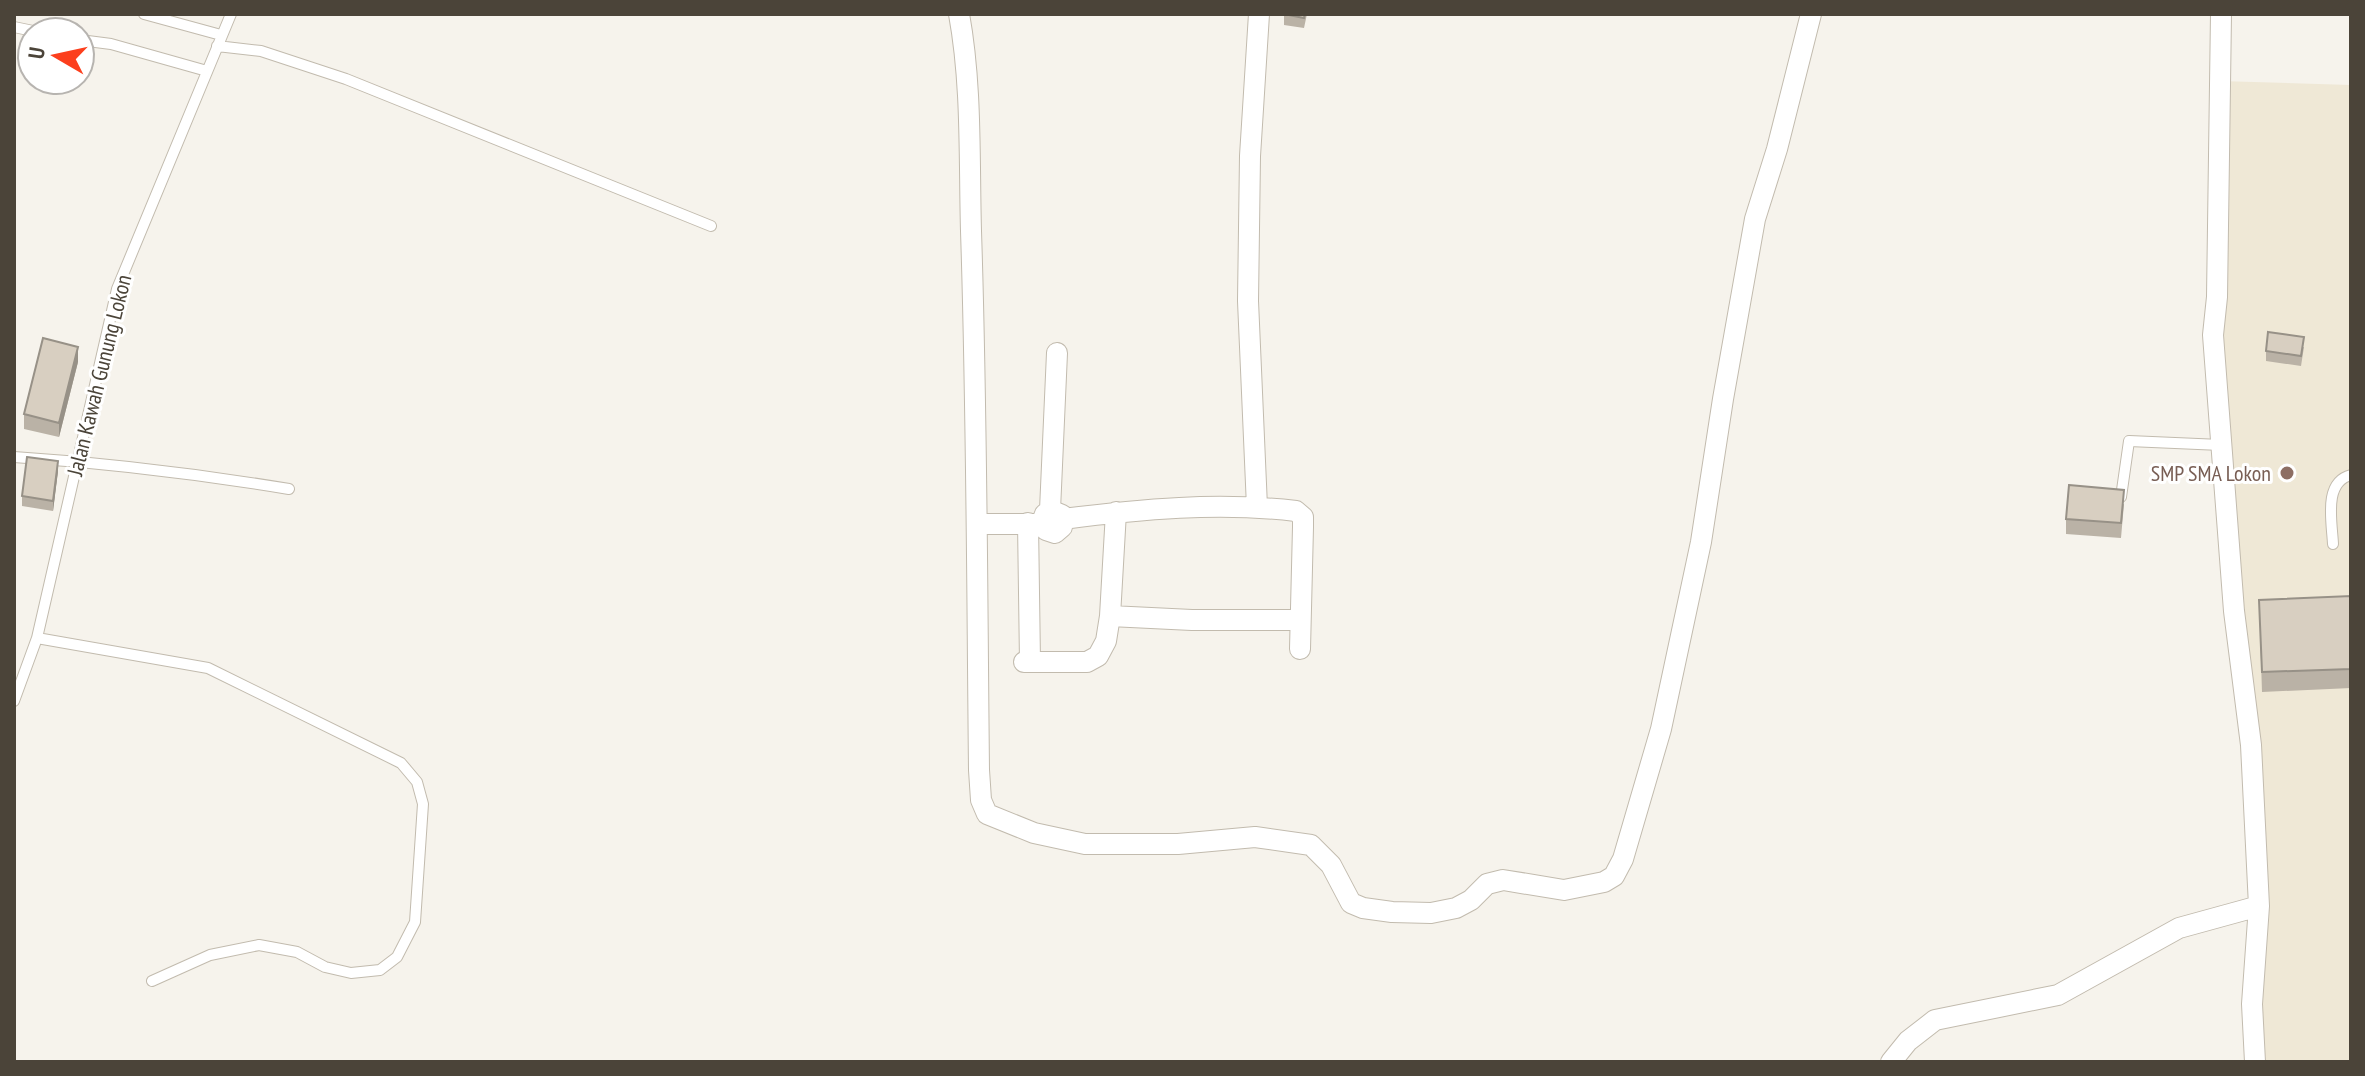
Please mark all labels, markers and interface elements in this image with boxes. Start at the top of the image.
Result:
north arrow [16,16,96,96]
text: U [22,45,51,61]
street label: Jalan Kawah Gunung Lokon [60,272,138,479]
place label: SMP SMA Lokon [2151,459,2271,487]
marker: SMP SMA Lokon [2278,464,2296,482]

